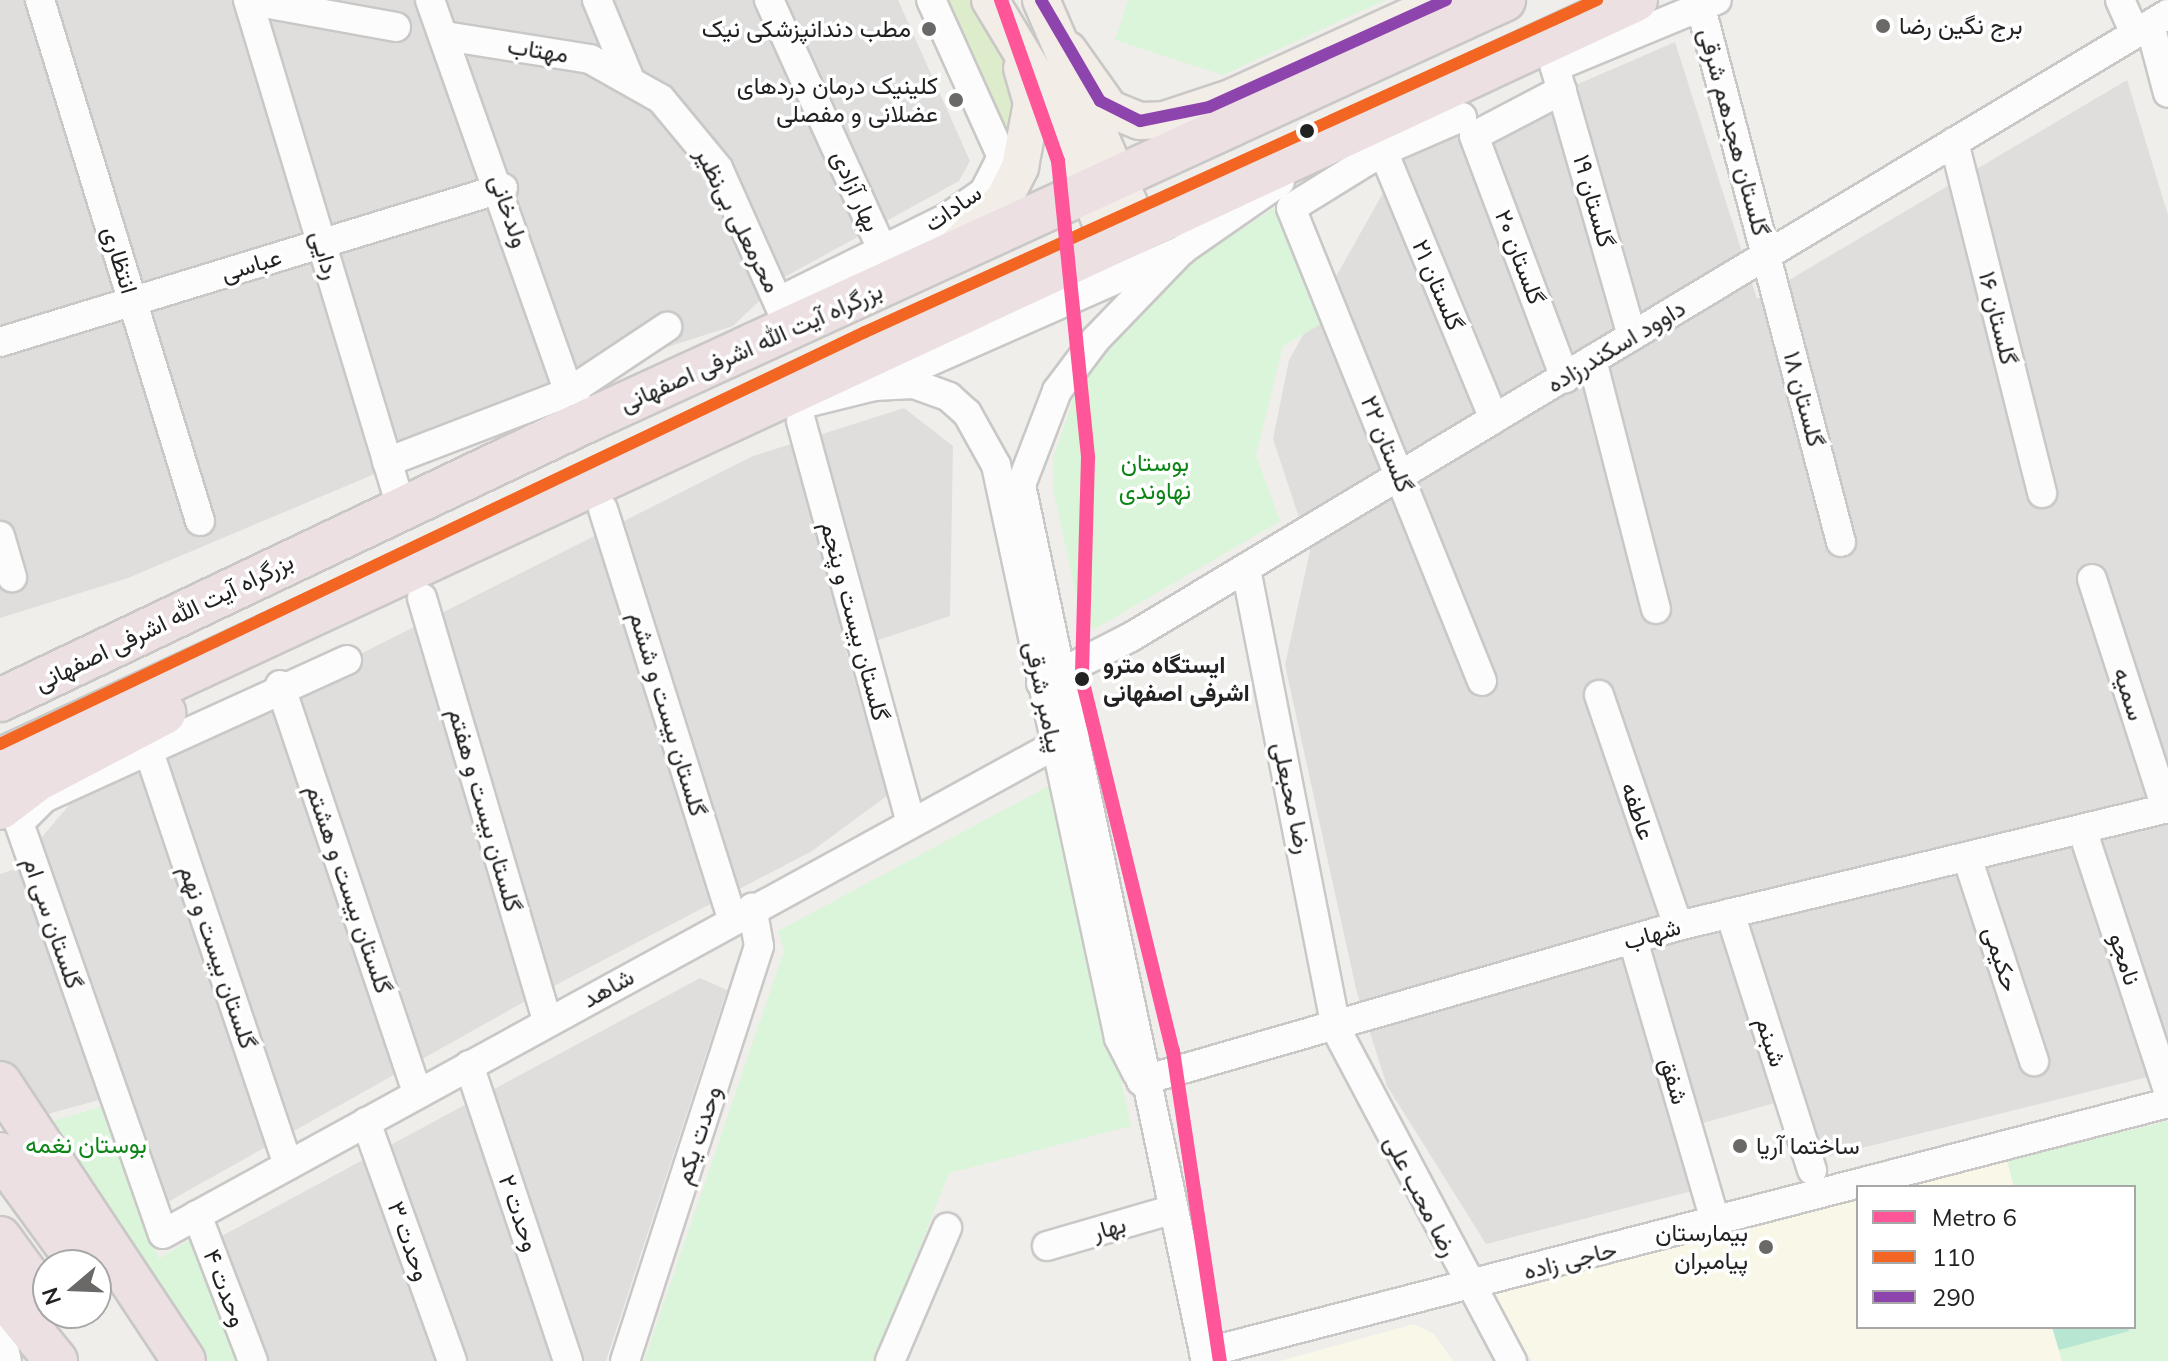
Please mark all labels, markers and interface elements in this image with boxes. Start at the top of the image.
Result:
place label: برج نگین رضا [1899,12,2023,40]
place label: مطب دندانپزشکی نیک [702,15,911,43]
marker: برج نگین رضا [1874,17,1892,35]
marker: مطب دندانپزشکی نیک [918,18,940,40]
street label: گلستان هجدهم شرقی [1692,25,1776,239]
street label: مهتاب [506,31,570,69]
place label: کلینیک درمان دردهای عضلانی و مفصلی [737,72,938,128]
marker: کلینیک درمان دردهای عضلانی و مفصلی [945,89,967,111]
unlabelled marker [1299,123,1315,139]
street label: محرمعلی بی‌نظیر [689,143,787,297]
street label: بهار آزادی [825,146,887,236]
street label: گلستان ۱۹ [1567,151,1621,251]
street label: ولدخانی [483,171,535,251]
street label: سادات [919,178,987,238]
street label: گلستان ۲۰ [1489,206,1551,308]
street label: انتظاری [96,223,144,297]
street label: ردایی [304,227,346,283]
street label: گلستان ۲۱ [1406,235,1470,335]
street label: عباسی [217,242,285,288]
street label: گلستان ۱۶ [1973,268,2023,368]
street label: بزرگراه آیت الله اشرفی اصفهانی [615,276,887,418]
street label: داوود اسکندرزاده [1542,293,1690,399]
street label: گلستان ۱۸ [1777,348,1831,450]
street label: گلستان ۲۲ [1355,391,1419,497]
park label: بوستان نهاوندی [1119,449,1191,505]
street label: گلستان بیست و پنجم [815,518,895,724]
street label: بزرگراه آیت الله اشرفی اصفهانی [30,547,298,697]
street label: گلستان بیست و ششم [623,608,713,820]
street label: پیامبر شرقی [1018,639,1070,755]
place label: ایستگاه مترو اشرفی اصفهانی [1103,651,1250,707]
street label: سمیه [2107,664,2151,724]
marker: ایستگاه مترو اشرفی اصفهانی [1068,665,1096,693]
street label: گلستان بیست و هفتم [442,705,528,915]
street label: رضا محبعلی [1266,740,1318,856]
street label: عاطفه [1615,779,1661,843]
street label: گلستان بیست و هشتم [300,781,398,997]
street label: گلستان سی ام [17,853,89,993]
street label: گلستان بیست و نهم [173,862,263,1052]
street label: شهاب [1620,912,1684,956]
street label: حکیمی [1977,923,2025,995]
street label: نامجو [2103,929,2147,989]
street label: شاهد [577,962,639,1014]
street label: شبنم [1749,1014,1793,1070]
street label: شفق [1654,1054,1694,1108]
street label: وحدت یکم [669,1082,727,1188]
street label: رضا محب علی [1378,1130,1464,1262]
park label: بوستان نغمه [25,1131,147,1159]
place label: ساختما آریا [1756,1132,1860,1160]
marker: ساختما آریا [1731,1137,1749,1155]
street label: وحدت ۲ [492,1171,546,1255]
legend [1856,1185,2136,1329]
street label: وحدت ۳ [381,1197,437,1285]
text: Metro 6 [1932,1202,2017,1232]
street label: بهار [1089,1210,1129,1246]
place label: بیمارستان پیامبران [1655,1219,1748,1275]
street label: حاجی زاده [1520,1235,1620,1285]
marker: بیمارستان پیامبران [1755,1236,1777,1258]
text: 110 [1932,1242,1975,1272]
street label: وحدت ۴ [197,1245,253,1331]
north arrow [32,1249,112,1329]
text: 290 [1932,1282,1975,1312]
text: N [35,1284,67,1309]

